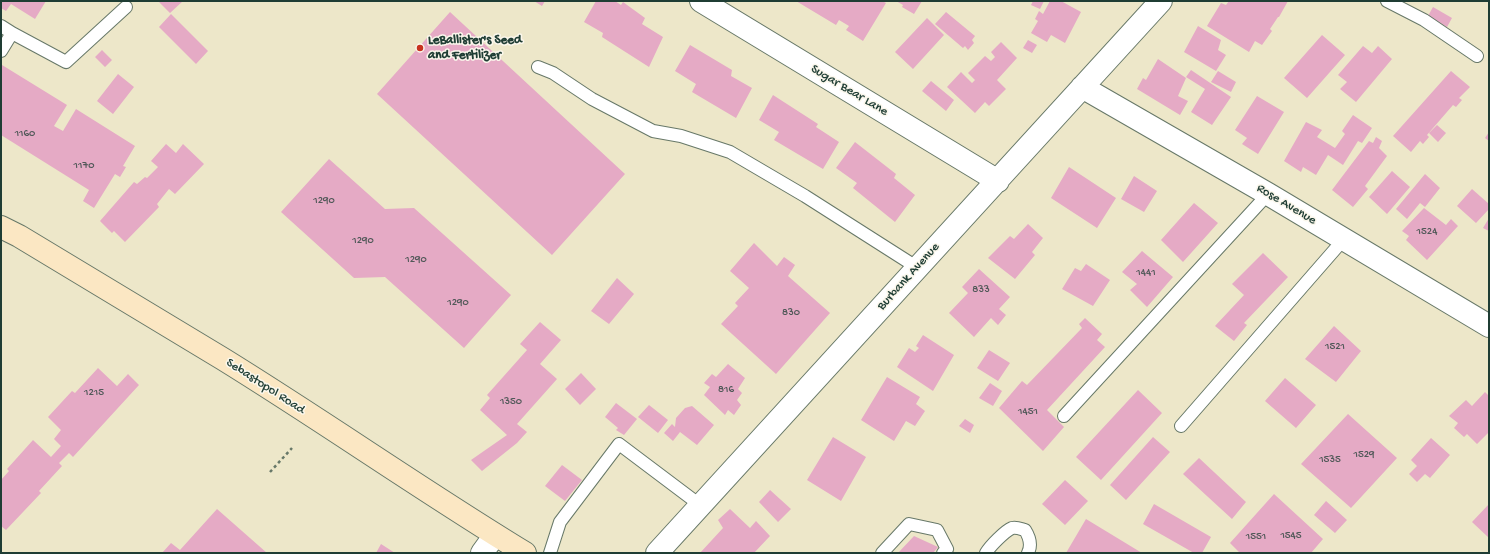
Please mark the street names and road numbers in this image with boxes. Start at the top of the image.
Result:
street label: Sugar Bear Lane [807,62,891,120]
street label: Rose Avenue [1253,181,1319,229]
street label: Burbank Avenue [875,240,943,314]
street label: Sebastopol Road [223,356,307,418]

